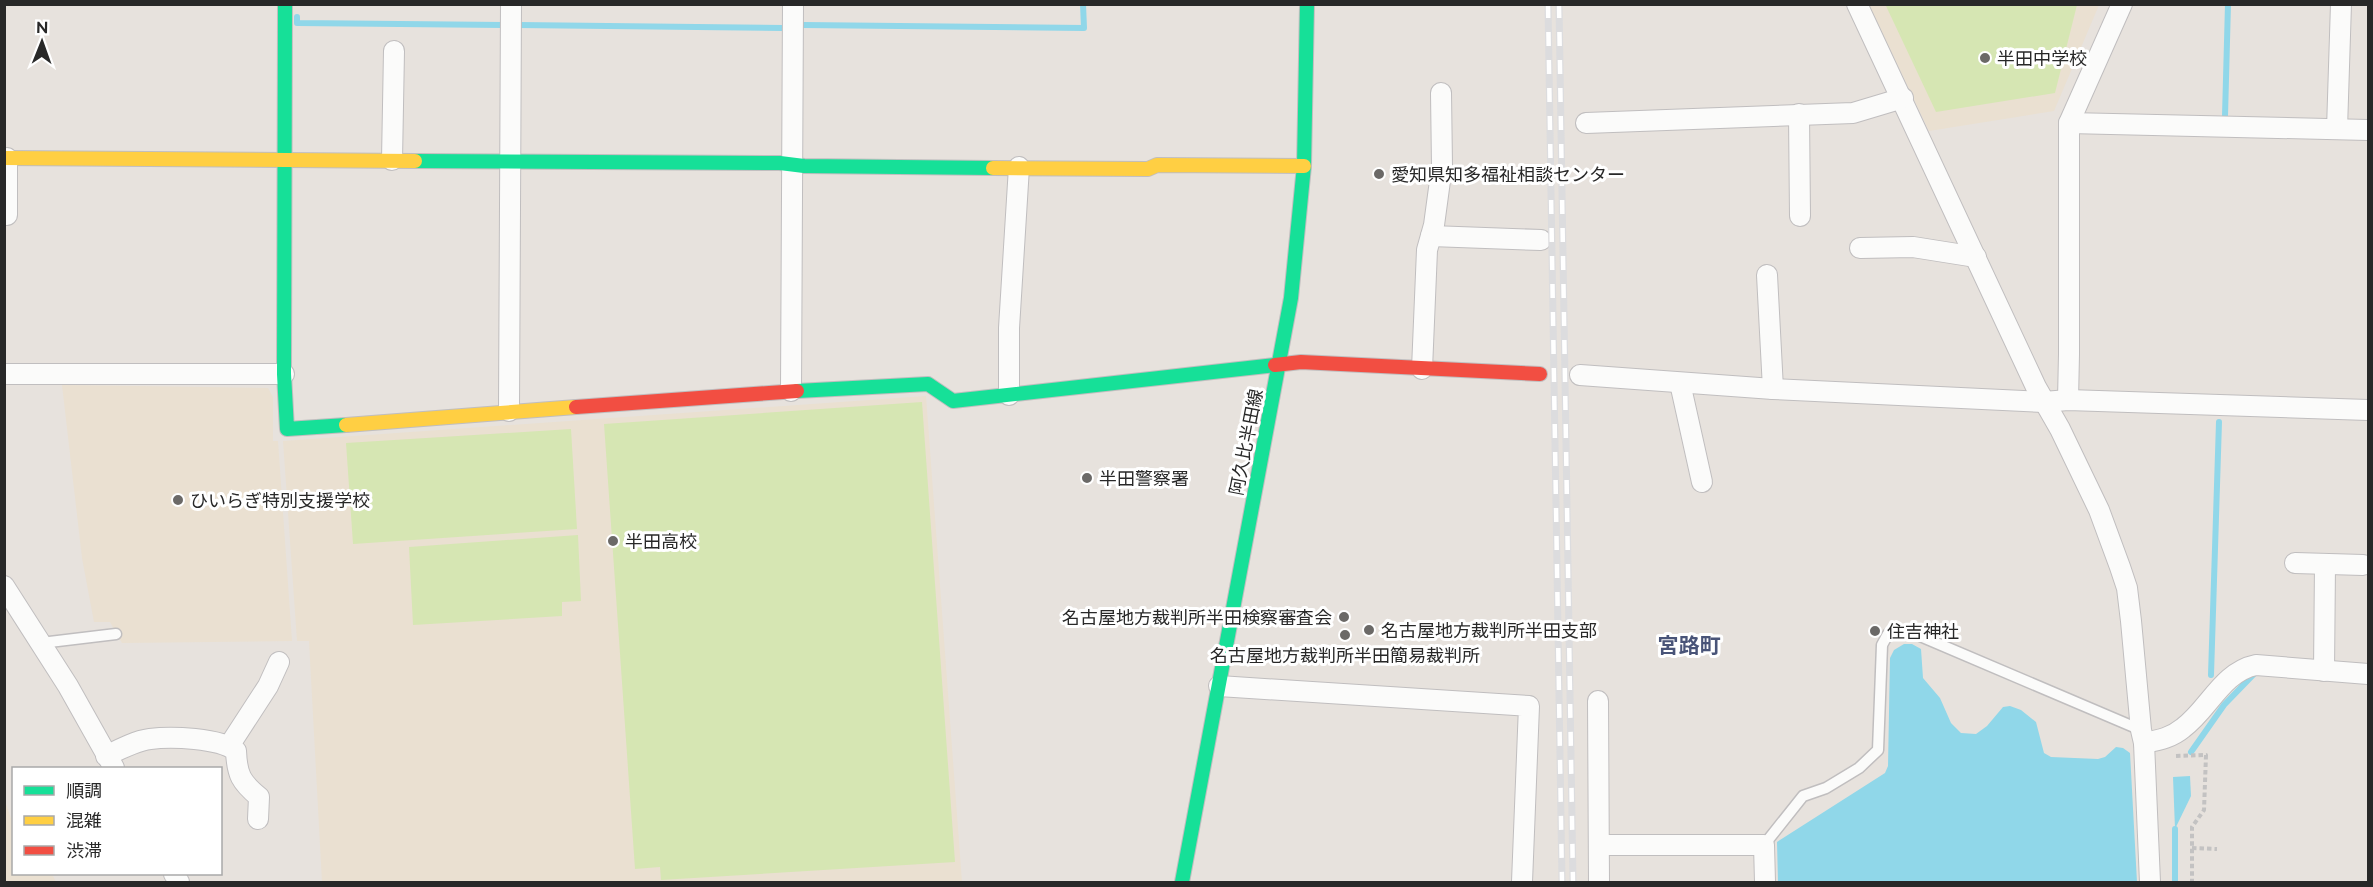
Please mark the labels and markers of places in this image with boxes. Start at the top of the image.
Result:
place label: 半田中学校 [1997,48,2087,69]
marker: 半田中学校 [1978,51,1992,65]
place label: 愛知県知多福祉相談センター [1391,164,1625,185]
marker: 愛知県知多福祉相談センター [1372,167,1386,181]
place label: 半田警察署 [1099,468,1189,489]
marker: 半田警察署 [1080,471,1094,485]
place label: ひいらぎ特別支援学校 [190,490,370,511]
marker: ひいらぎ特別支援学校 [171,493,185,507]
place label: 半田高校 [625,531,697,552]
marker: 半田高校 [606,534,620,548]
place label: 名古屋地方裁判所半田検察審査会 [1062,607,1332,628]
marker: 名古屋地方裁判所半田検察審査会 [1337,610,1351,624]
place label: 名古屋地方裁判所半田支部 [1381,620,1597,641]
place label: 住吉神社 [1887,621,1959,642]
marker: 名古屋地方裁判所半田支部 [1362,623,1376,637]
marker: 住吉神社 [1868,624,1882,638]
marker: 名古屋地方裁判所半田簡易裁判所 [1338,628,1352,642]
place label: 名古屋地方裁判所半田簡易裁判所 [1210,645,1480,666]

